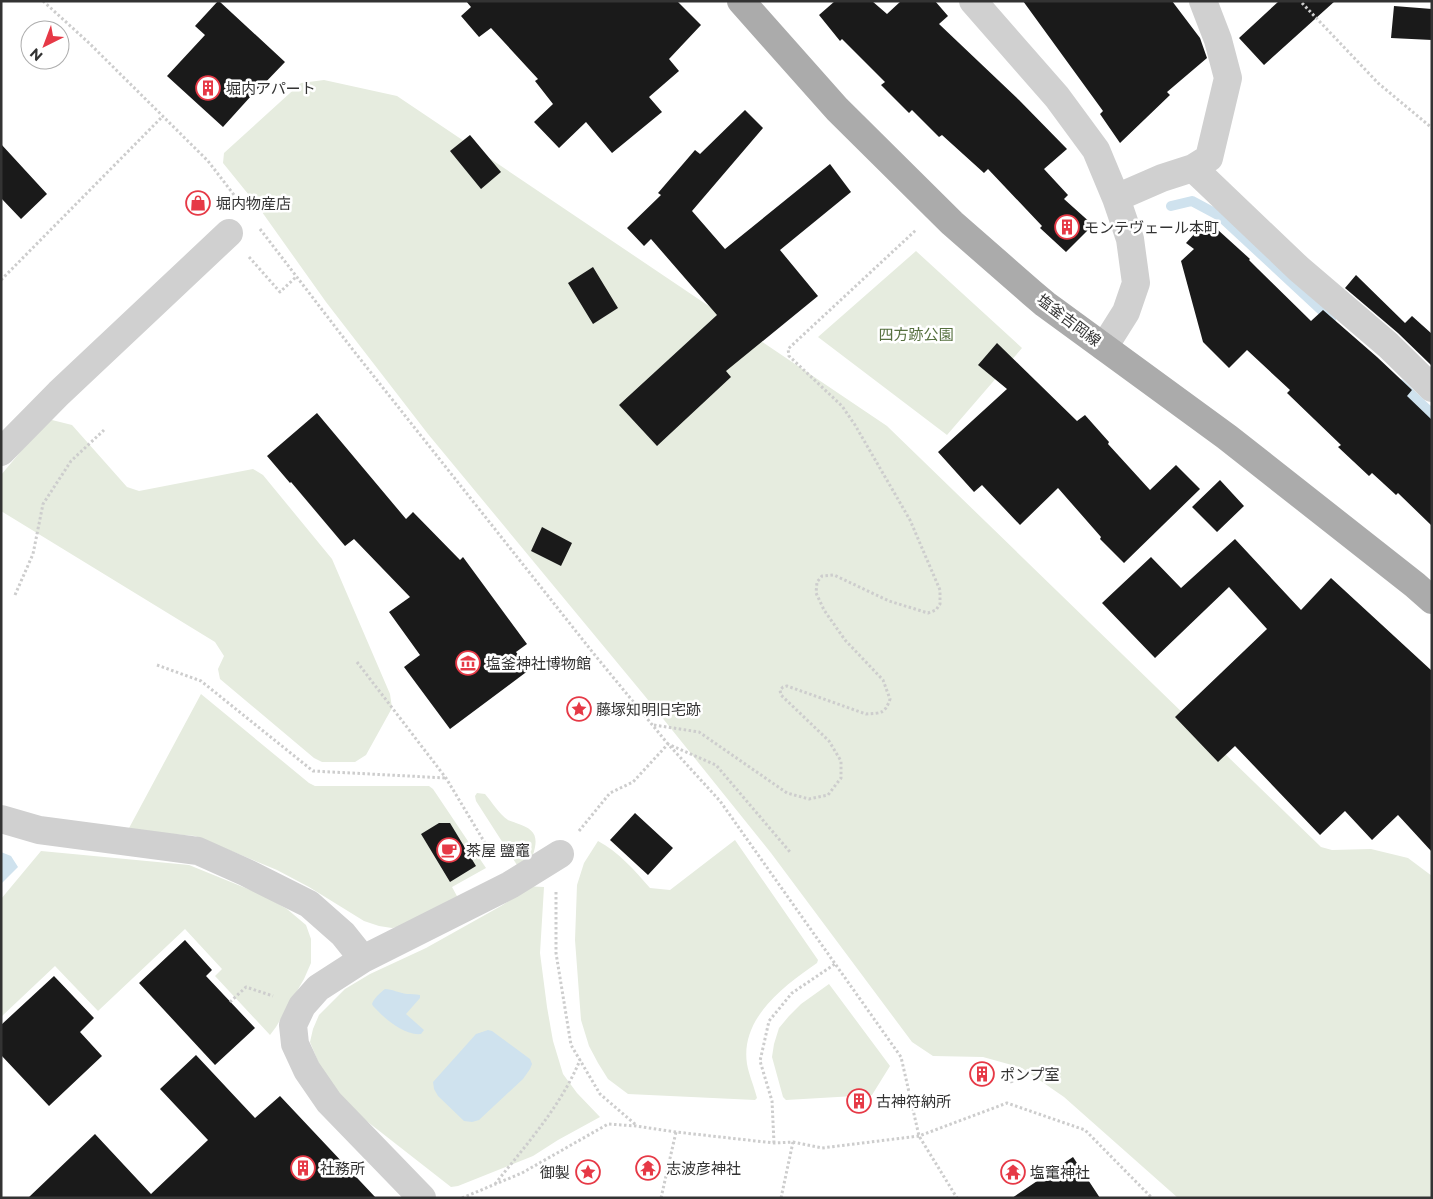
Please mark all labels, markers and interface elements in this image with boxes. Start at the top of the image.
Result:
north arrow [20,20,70,70]
text: N [26,44,47,65]
building icon: 堀内アパート [195,75,221,101]
place label: 堀内アパート [226,79,316,98]
shop icon: 堀内物産店 [185,190,211,216]
place label: 堀内物産店 [216,194,291,213]
building icon: モンテヴェール本町 [1054,214,1080,240]
place label: モンテヴェール本町 [1084,218,1219,237]
street label: 塩釜吉岡線 [1033,290,1105,350]
park label: 四方跡公園 [878,325,954,344]
museum icon: 塩釜神社博物館 [455,650,481,676]
place label: 塩釜神社博物館 [486,654,591,673]
place icon: 藤塚知明旧宅跡 [566,696,592,722]
place label: 藤塚知明旧宅跡 [596,700,701,719]
cafe icon: 茶屋 鹽竈 [436,837,462,863]
place label: 茶屋 鹽竈 [466,841,530,860]
building icon: ポンプ室 [969,1061,995,1087]
place label: ポンプ室 [1000,1065,1060,1084]
building icon: 古神符納所 [846,1088,872,1114]
place label: 古神符納所 [876,1092,951,1111]
building icon: 社務所 [290,1155,316,1181]
temple icon: 志波彦神社 [635,1155,661,1181]
place label: 社務所 [320,1159,365,1178]
place icon: 御製 [575,1159,601,1185]
place label: 志波彦神社 [666,1159,741,1178]
temple icon: 塩竃神社 [1000,1159,1026,1185]
place label: 御製 [540,1163,570,1182]
place label: 塩竃神社 [1030,1163,1090,1182]

